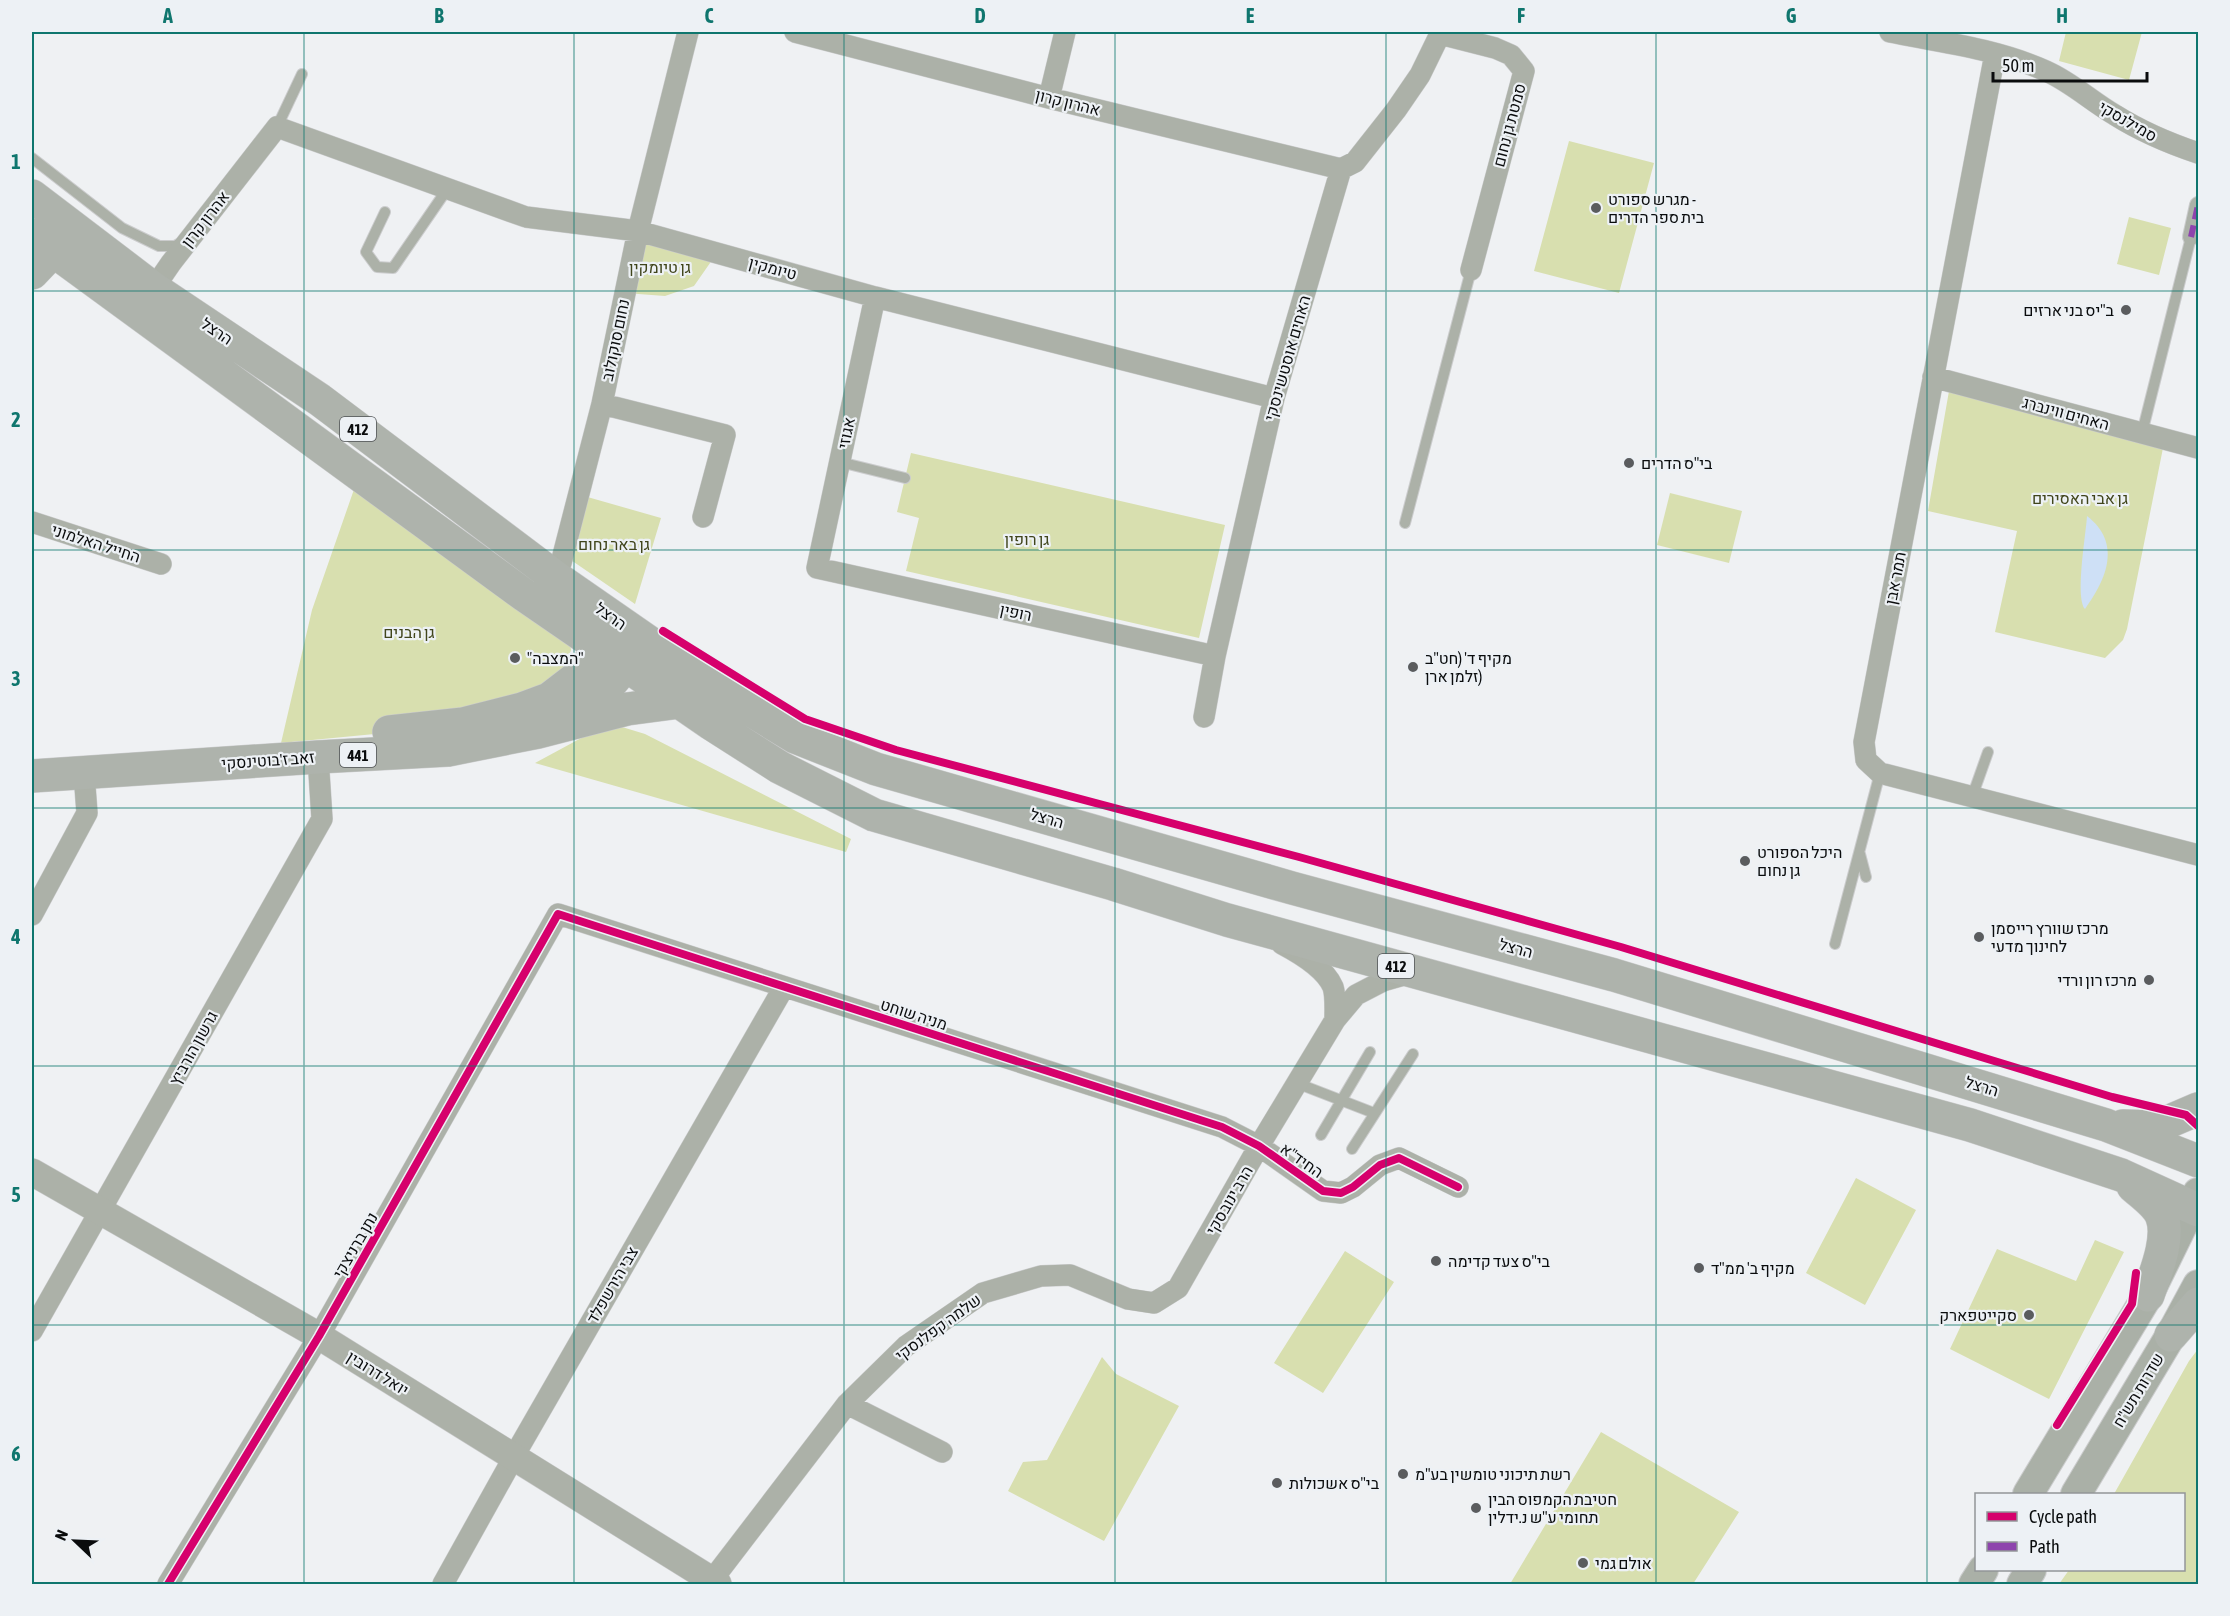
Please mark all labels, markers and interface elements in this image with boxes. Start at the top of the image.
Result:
text: A [162,4,173,27]
text: B [434,4,444,27]
text: C [705,4,714,27]
text: D [974,4,986,27]
text: E [1246,4,1255,27]
text: F [1517,4,1525,27]
text: G [1786,4,1797,27]
text: H [2056,4,2068,27]
scale bar [1993,45,2148,83]
text: 50 m [2002,55,2034,76]
street label: סמטת גן נחום [1489,81,1529,169]
street label: אהרון קרון [1034,85,1102,119]
street label: סמילנסקי [2096,97,2160,145]
text: 1 [11,150,21,173]
street label: אהרון קרון [178,187,232,251]
place label: מגרש ספורט - בית ספר הדרים [1608,190,1705,226]
marker: מגרש ספורט - בית ספר הדרים [1589,201,1603,215]
street label: טיומקין [747,253,799,283]
park label: גן טיומקין [629,258,691,276]
street label: האחים אוסטשינסקי [1260,293,1314,423]
street label: נחום סוקולוב [598,297,632,383]
place label: ב"יס בני ארזים [2023,301,2115,319]
marker: ב"יס בני ארזים [2119,303,2133,317]
street label: הרצל [198,314,236,348]
street label: האחים ווינברג [2021,393,2111,433]
text: 2 [11,408,21,431]
street label: אגוזי [834,416,858,450]
road number: 412 [340,417,376,441]
place label: בי"ס הדרים [1641,454,1713,472]
marker: בי"ס הדרים [1622,456,1636,470]
park label: גן אבי האסירים [2032,489,2128,507]
street label: החייל האלמוני [49,520,143,566]
park label: גן רופין [1004,530,1050,548]
park label: גן באר נחום [578,535,650,553]
street label: תמר אבן [1881,550,1909,606]
street label: הרצל [592,599,630,633]
street label: רופין [998,600,1034,624]
park label: גן הבנים [383,623,435,641]
place label: "המצבה" [527,649,584,667]
place label: מקיף ד' (חט"ב זלמן ארן) [1425,649,1512,686]
marker: "המצבה" [508,651,522,665]
marker: מקיף ד' (חט"ב זלמן ארן) [1406,660,1420,674]
text: 3 [11,667,21,690]
road number: 441 [340,743,376,767]
street label: זאב ז'בוטינסקי [221,748,316,772]
street label: הרצל [1028,805,1066,831]
place label: היכל הספורט גן נחום [1757,843,1842,879]
marker: היכל הספורט גן נחום [1738,854,1752,868]
place label: מרכז שוורץ רייסמן לחינוך מדעי [1991,919,2109,955]
text: 4 [10,925,21,948]
marker: מרכז שוורץ רייסמן לחינוך מדעי [1972,930,1986,944]
street label: הרצל [1497,935,1535,961]
road number: 412 [1378,954,1414,978]
place label: מרכז רון ורדי [2057,971,2137,989]
marker: מרכז רון ורדי [2142,973,2156,987]
street label: מניה שוחט [878,995,950,1033]
street label: גרשון הורביץ [165,1008,221,1088]
street label: הרצל [1963,1072,2001,1100]
street label: החיד"א [1277,1139,1327,1181]
street label: הרב ינובסקי [1202,1162,1256,1238]
text: 5 [11,1183,21,1206]
street label: נתן ברניצקי [329,1209,381,1281]
street label: צבי הירשפלד [583,1243,641,1327]
place label: בי"ס צעד קדימה [1448,1252,1551,1270]
marker: בי"ס צעד קדימה [1429,1254,1443,1268]
place label: מקיף ב' ממ"ד [1711,1259,1795,1277]
marker: מקיף ב' ממ"ד [1692,1261,1706,1275]
street label: שלמה קפלנסקי [892,1290,984,1364]
place label: סקייטפארק [1939,1306,2017,1324]
marker: סקייטפארק [2022,1308,2036,1322]
street label: יואל דרובין [344,1347,412,1399]
street label: שדרות תש"ח [2109,1350,2167,1430]
text: 6 [11,1442,21,1465]
place label: רשת תיכוני טומשין בע"מ [1415,1465,1571,1483]
marker: רשת תיכוני טומשין בע"מ [1396,1467,1410,1481]
place label: בי"ס אשכולות [1289,1474,1380,1492]
marker: בי"ס אשכולות [1270,1476,1284,1490]
place label: חטיבת הקמפוס הבין תחומי ע"ש נ.ידלין [1488,1490,1617,1526]
legend [1975,1493,2185,1571]
marker: חטיבת הקמפוס הבין תחומי ע"ש נ.ידלין [1469,1501,1483,1515]
text: Cycle path [2029,1506,2097,1527]
north arrow [45,1511,105,1571]
text: N [51,1527,71,1543]
text: Path [2029,1536,2060,1557]
place label: אולם גמי [1595,1554,1652,1572]
marker: אולם גמי [1576,1556,1590,1570]

